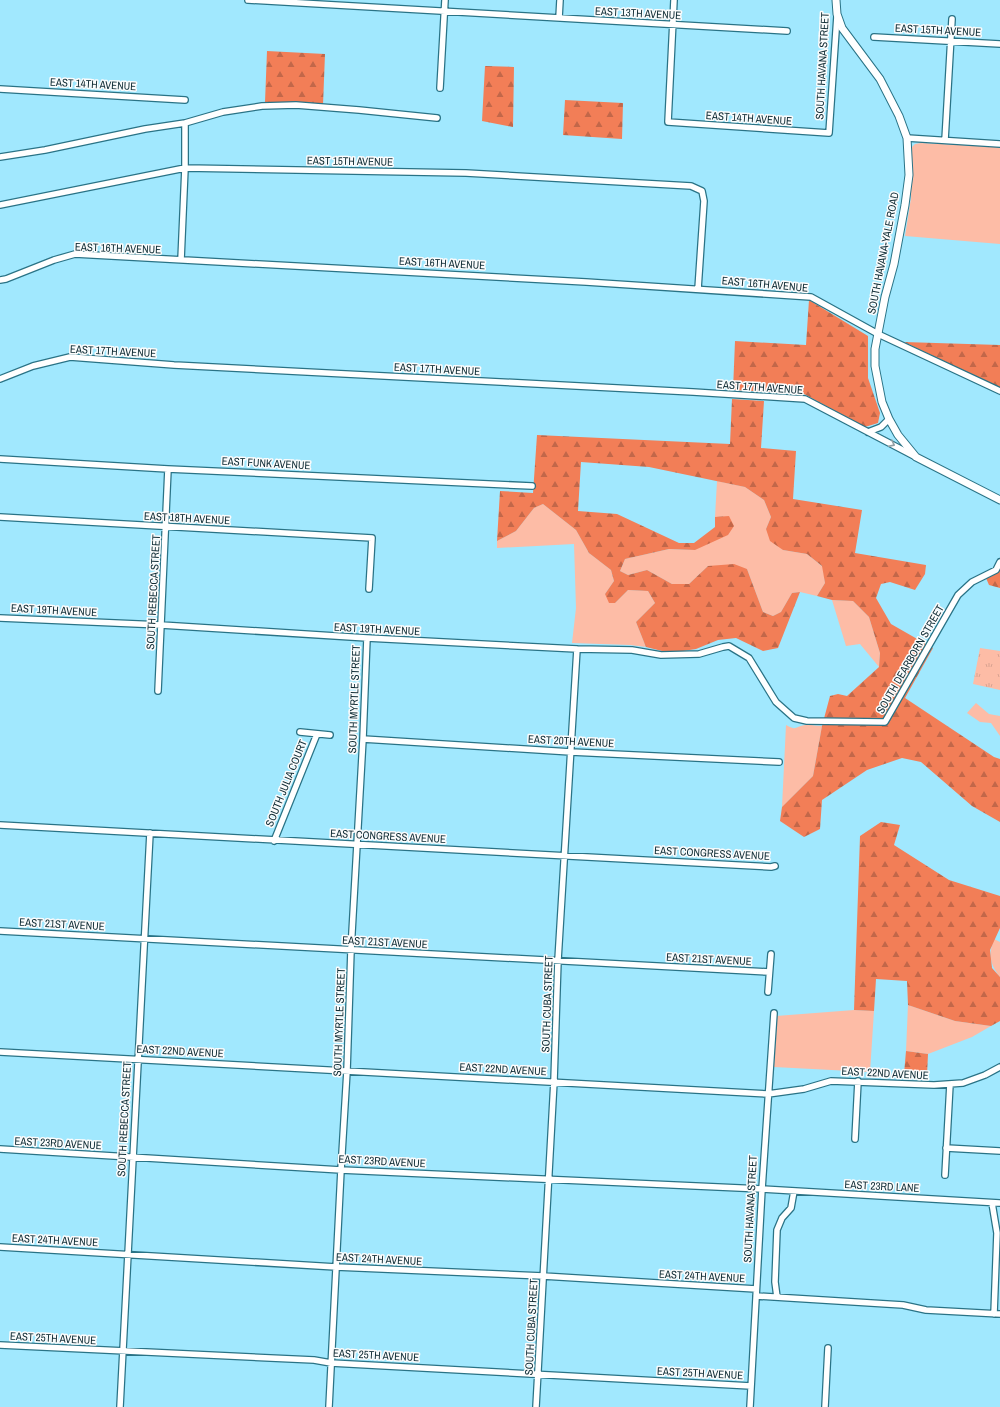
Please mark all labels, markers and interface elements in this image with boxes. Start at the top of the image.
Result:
street label: EAST 13TH AVENUE [594,4,682,22]
street label: SOUTH HAVANA STREET [812,11,832,120]
street label: EAST 15TH AVENUE [894,21,982,39]
street label: EAST 14TH AVENUE [49,75,137,93]
street label: EAST 14TH AVENUE [705,108,793,128]
street label: EAST 15TH AVENUE [307,153,393,169]
street label: SOUTH HAVANA-YALE ROAD [864,191,902,315]
street label: EAST 16TH AVENUE [75,239,161,257]
street label: EAST 16TH AVENUE [398,254,486,272]
street label: EAST 16TH AVENUE [721,273,809,295]
street label: EAST 17TH AVENUE [69,342,157,360]
street label: EAST 17TH AVENUE [393,360,481,378]
street label: EAST 17TH AVENUE [716,377,804,397]
one-way arrow [888,440,895,447]
street label: EAST FUNK AVENUE [221,454,311,472]
street label: EAST 18TH AVENUE [143,509,231,527]
street label: SOUTH REBECCA STREET [143,534,163,650]
street label: EAST 19TH AVENUE [10,601,98,619]
street label: SOUTH DEARBORN STREET [873,602,947,716]
street label: EAST 19TH AVENUE [333,620,421,638]
street label: SOUTH MYRTLE STREET [345,644,363,754]
street label: EAST 20TH AVENUE [527,732,615,750]
street label: SOUTH JULIA COURT [262,737,310,829]
street label: EAST CONGRESS AVENUE [330,826,446,846]
street label: EAST CONGRESS AVENUE [654,843,770,863]
street label: EAST 21ST AVENUE [19,915,105,933]
street label: EAST 21ST AVENUE [342,933,428,951]
street label: EAST 21ST AVENUE [666,950,752,968]
street label: SOUTH CUBA STREET [538,955,556,1053]
street label: SOUTH MYRTLE STREET [330,967,348,1077]
street label: EAST 22ND AVENUE [136,1042,224,1060]
street label: EAST 22ND AVENUE [459,1060,547,1078]
street label: SOUTH REBECCA STREET [114,1061,134,1177]
street label: EAST 22ND AVENUE [841,1064,929,1082]
street label: EAST 23RD AVENUE [14,1134,102,1152]
street label: EAST 23RD AVENUE [338,1152,426,1170]
street label: SOUTH HAVANA STREET [740,1154,760,1263]
street label: EAST 23RD LANE [844,1177,920,1195]
street label: EAST 24TH AVENUE [11,1231,99,1249]
street label: EAST 24TH AVENUE [335,1250,423,1268]
street label: EAST 24TH AVENUE [658,1267,746,1285]
street label: SOUTH CUBA STREET [521,1278,541,1376]
street label: EAST 25TH AVENUE [9,1329,97,1347]
street label: EAST 25TH AVENUE [332,1346,420,1364]
street label: EAST 25TH AVENUE [656,1364,744,1382]

